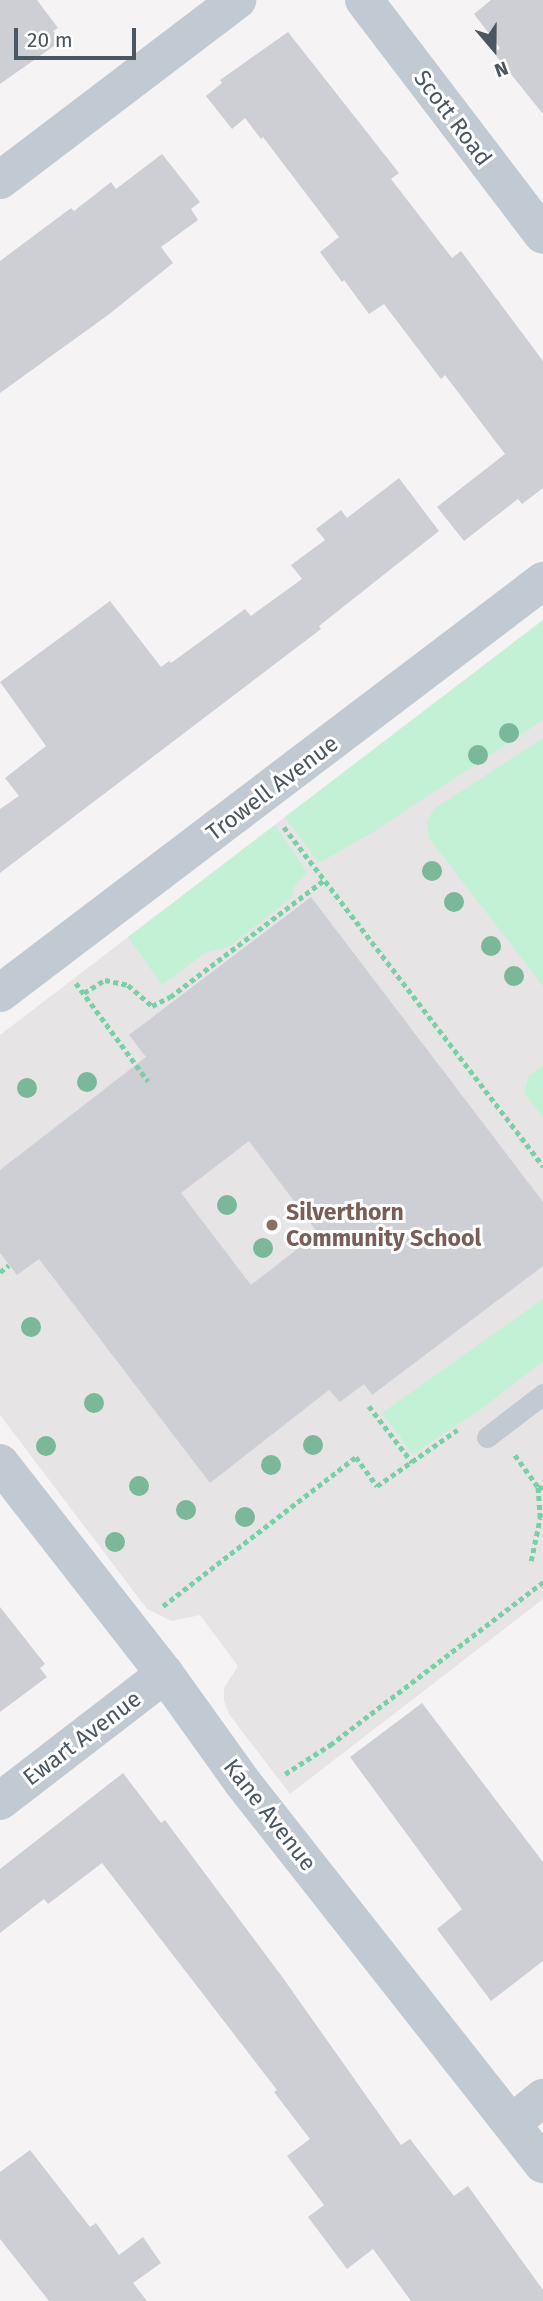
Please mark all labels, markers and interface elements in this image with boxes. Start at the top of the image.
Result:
scale bar [18,14,140,58]
north arrow [459,14,529,84]
text: 20 m [27,27,73,53]
text: N [492,56,511,82]
street label: Scott Road [408,65,498,171]
street label: Trowell Avenue [201,730,343,846]
place label: Silverthorn Community School [286,1198,481,1252]
marker: Silverthorn Community School [264,1217,280,1233]
street label: Ewart Avenue [18,1685,146,1791]
street label: Kane Avenue [218,1754,322,1876]

